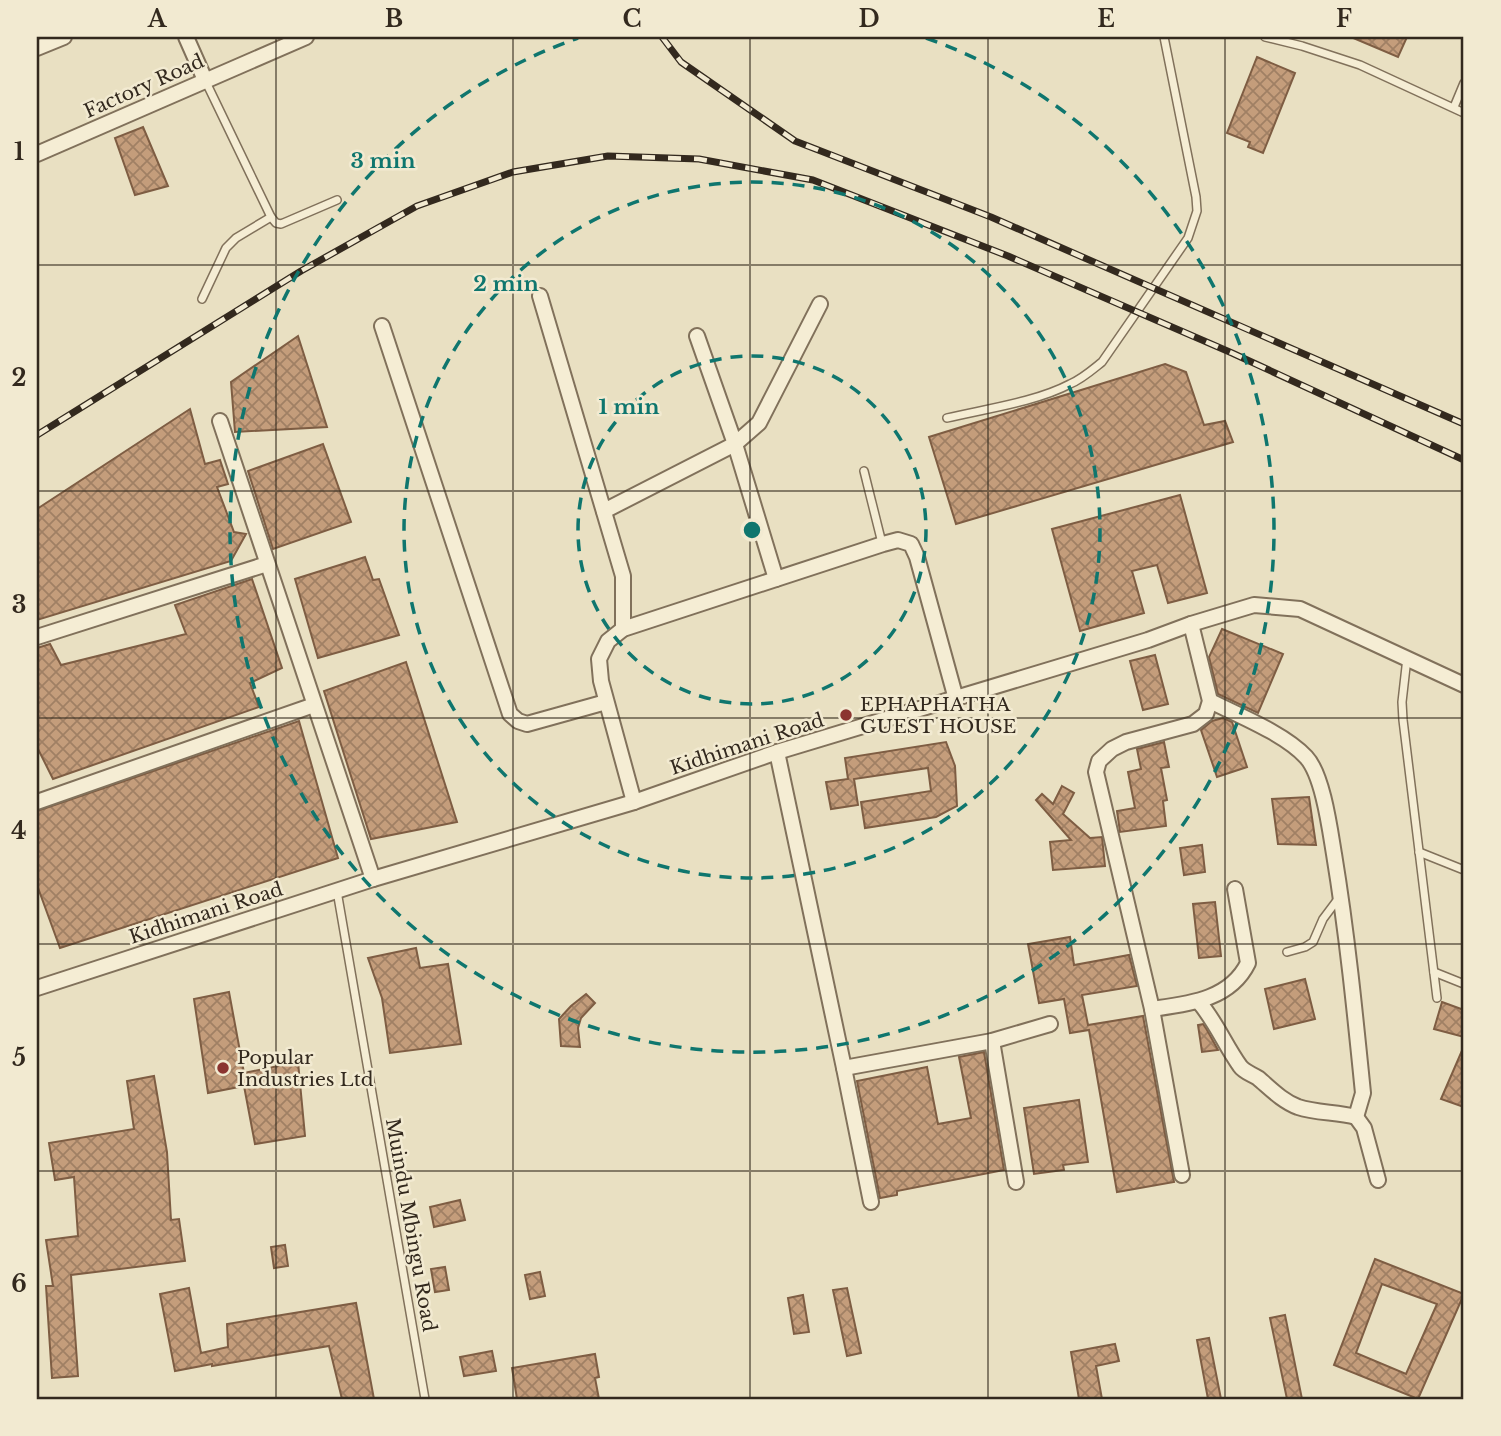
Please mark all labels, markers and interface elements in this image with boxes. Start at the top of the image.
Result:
text: A [147,5,168,33]
text: B [385,5,403,33]
text: C [623,5,641,33]
text: D [858,5,880,33]
text: E [1097,5,1115,33]
text: F [1336,5,1352,33]
street label: Factory Road [80,49,208,123]
text: 1 [14,138,24,166]
text: 3 min [350,148,416,174]
text: 2 min [473,271,539,297]
text: 2 [12,364,26,392]
text: 1 min [599,394,659,420]
centre of rings [740,518,764,542]
text: 3 [12,591,26,619]
place label: EPHAPHATHA GUEST HOUSE [860,693,1016,738]
marker: EPHAPHATHA GUEST HOUSE [838,707,854,723]
street label: Kidhimani Road [667,708,827,780]
text: 4 [11,817,27,845]
street label: Kidhimani Road [126,877,286,949]
text: 5 [12,1044,26,1072]
place label: Popular Industries Ltd [237,1046,374,1091]
marker: Popular Industries Ltd [215,1060,231,1076]
street label: Muindu Mbingu Road [381,1116,441,1334]
text: 6 [11,1270,27,1298]

